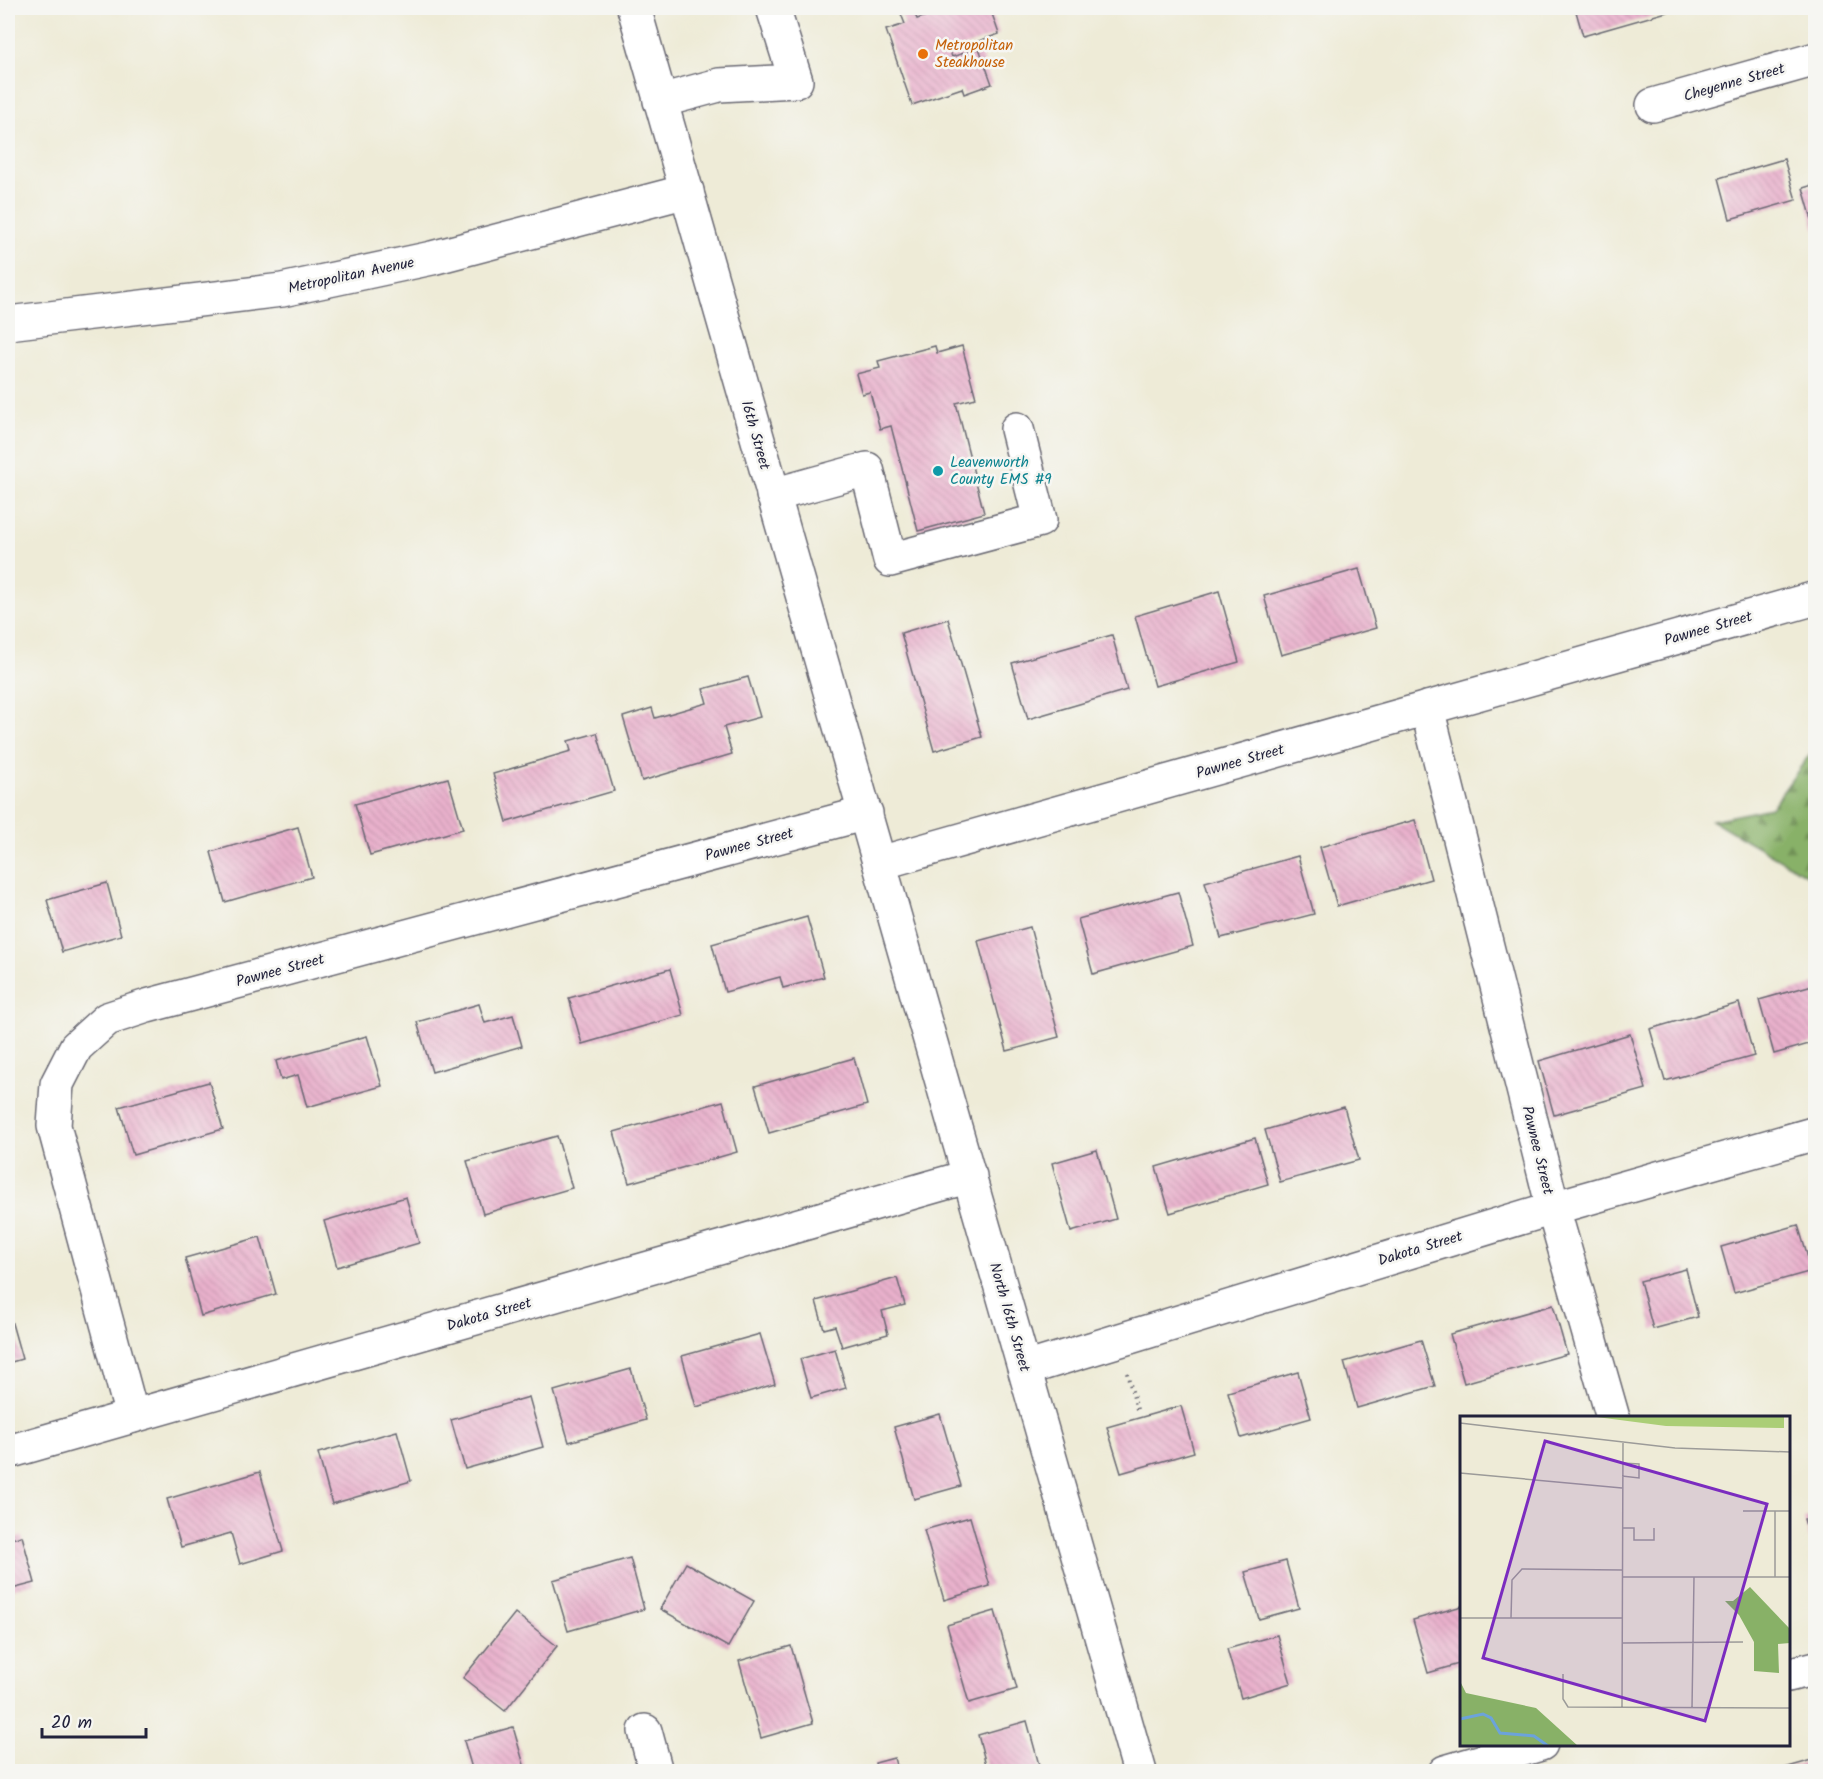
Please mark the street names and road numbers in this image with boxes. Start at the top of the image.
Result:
street label: Cheyenne Street [1681,57,1788,109]
street label: Metropolitan Avenue [286,251,417,301]
street label: 16th Street [734,398,776,473]
street label: Pawnee Street [1661,605,1755,653]
street label: Pawnee Street [1193,738,1287,786]
street label: Pawnee Street [702,822,796,868]
street label: Pawnee Street [233,948,327,994]
street label: Pawnee Street [1514,1103,1560,1197]
street label: Dakota Street [1375,1225,1466,1273]
street label: North 16th Street [982,1260,1036,1375]
street label: Dakota Street [444,1291,535,1339]

